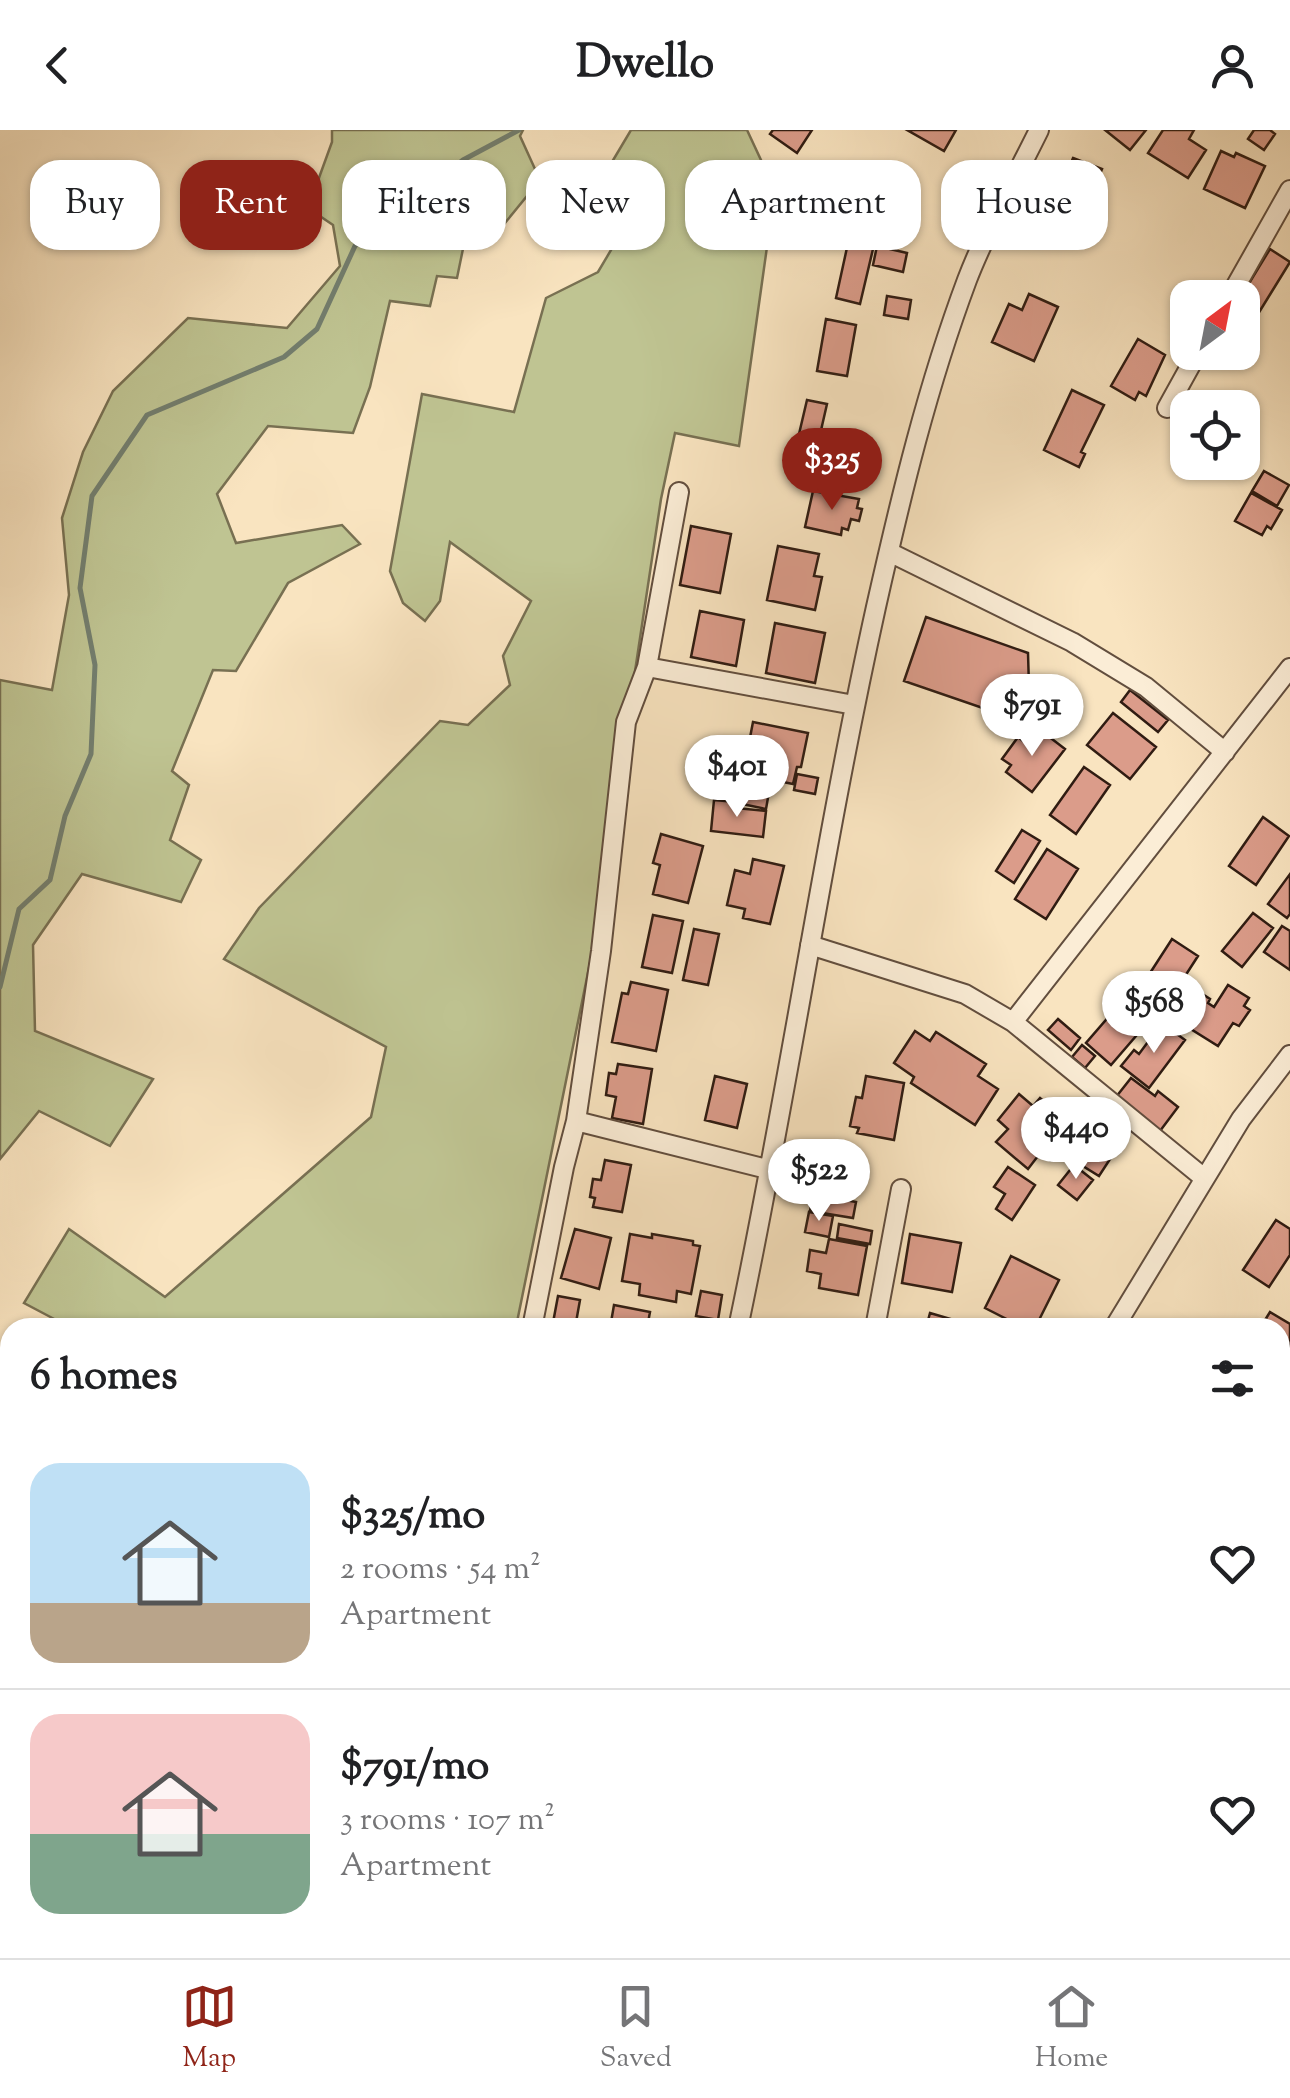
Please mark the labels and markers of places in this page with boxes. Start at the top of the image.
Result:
pin: $325 [773,428,891,513]
pin: $791 [973,674,1091,759]
pin: $401 [678,735,796,820]
pin: $568 [1095,971,1213,1056]
pin: $440 [1017,1097,1135,1182]
pin: $522 [760,1139,878,1224]

